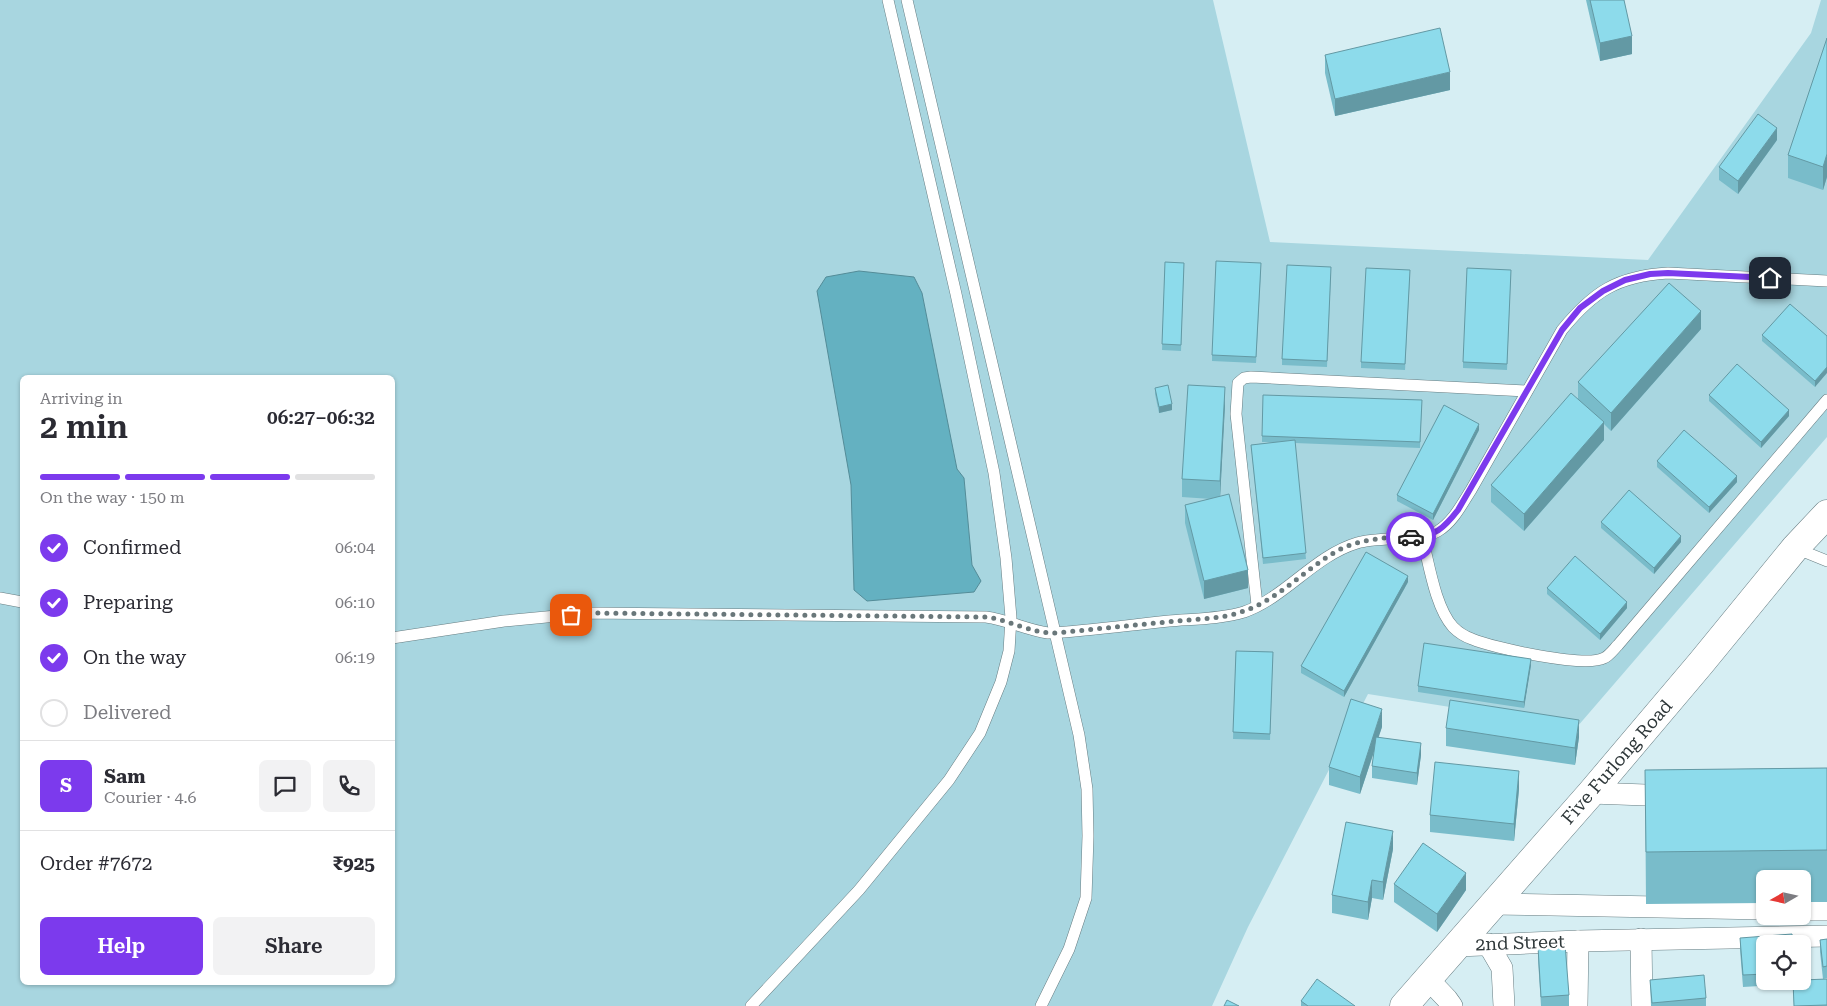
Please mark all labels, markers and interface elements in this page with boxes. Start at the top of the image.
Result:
pin [1749,257,1791,299]
icon: home [1756,264,1784,292]
text: Arriving in [40,389,123,408]
text: 06:27–06:32 [267,406,375,429]
text: 2 min [40,408,128,446]
text: On the way · 150 m [40,488,185,507]
courier [1386,512,1436,562]
icon: car [1397,523,1425,551]
icon: check [40,534,68,562]
text: Confirmed [83,536,181,559]
text: 06:04 [335,538,375,557]
icon: check [40,589,68,617]
text: Preparing [83,591,173,614]
text: 06:10 [335,593,375,612]
pin [550,594,592,636]
icon: bag [557,601,585,629]
icon: check [40,644,68,672]
text: On the way [83,646,186,669]
text: 06:19 [335,648,375,667]
street label: Five Furlong Road [1557,695,1677,828]
text: Delivered [83,701,171,724]
button: chat [259,760,311,812]
button: phone [323,760,375,812]
text: Sam [104,765,146,788]
text: S [60,774,72,797]
text: Courier · 4.6 [104,788,197,807]
text: Order #7672 [40,852,152,875]
text: ₹925 [332,852,375,875]
north arrow [1756,870,1811,925]
map controls [1756,870,1811,990]
button: Help [40,917,203,975]
button: Share [213,917,375,975]
street label: 2nd Street [1475,930,1565,955]
button: locate [1756,935,1811,990]

